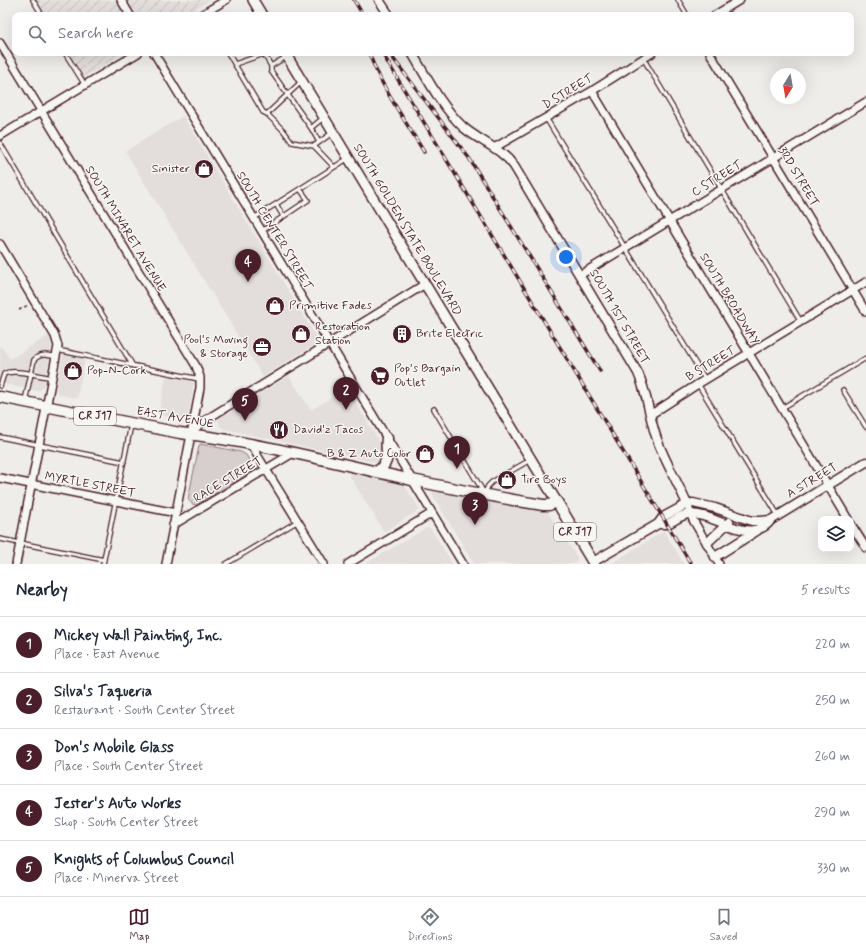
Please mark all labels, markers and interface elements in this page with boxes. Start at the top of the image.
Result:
search box [12,12,854,56]
icon: search [26,23,48,45]
text: Search here [58,24,134,44]
north arrow [770,68,806,104]
street label: D STREET [540,70,597,113]
street label: SOUTH GOLDEN STATE BOULEVARD [349,141,465,319]
street label: 3RD STREET [774,144,822,210]
street label: C STREET [689,157,746,201]
shop icon: Sinister [193,158,215,180]
place label: Sinister [152,161,190,177]
street label: SOUTH MINARET AVENUE [81,163,169,295]
street label: SOUTH CENTER STREET [232,169,316,294]
your location [556,247,576,267]
pin: 4 [235,249,261,282]
street label: SOUTH BROADWAY [695,250,763,348]
street label: SOUTH 1ST STREET [585,267,653,368]
shop icon: Primitive Fades [264,295,286,317]
place label: Primitive Fades [289,298,372,314]
place label: Restoration Station [315,319,370,349]
shop icon: Restoration Station [290,323,312,345]
building icon: Brite Electric [391,323,413,345]
place label: Brite Electric [416,326,484,342]
place label: Pool's Moving & Storage [184,332,248,362]
office icon: Pool's Moving & Storage [251,336,273,358]
street label: B STREET [683,342,740,385]
shop icon: Pop-N-Cork [62,360,84,382]
place label: Pop's Bargain Outlet [394,361,461,391]
place label: Pop-N-Cork [87,363,146,379]
supermarket icon: Pop's Bargain Outlet [369,365,391,387]
pin: 2 [333,377,359,410]
pin: 5 [232,388,258,421]
street label: EAST AVENUE [135,403,215,433]
road number: CR J17 [74,407,116,425]
restaurant icon: David'z Tacos [268,419,290,441]
place label: David'z Tacos [293,422,364,438]
pin: 1 [444,436,470,469]
shop icon: B & Z Auto Color [414,443,436,465]
place label: B & Z Auto Color [327,446,411,462]
street label: RACE STREET [191,453,265,507]
street label: A STREET [784,460,840,502]
street label: MYRTLE STREET [43,468,137,502]
shop icon: Tire Boys [496,469,518,491]
place label: Tire Boys [521,472,567,488]
pin: 3 [462,492,488,525]
map controls [818,516,854,552]
button: layers [818,516,854,552]
road number: CR J17 [554,523,596,541]
text: Nearby [16,579,68,601]
text: 5 results [801,582,850,599]
text: Mickey Wall Painting, Inc. [54,626,222,646]
text: 1 [26,636,32,653]
text: 220 m [815,636,850,653]
text: Place · East Avenue [54,646,160,663]
text: Silva's Taqueria [54,682,152,702]
text: 2 [26,692,32,709]
text: 250 m [815,692,850,709]
text: Restaurant · South Center Street [54,702,235,719]
text: Don's Mobile Glass [54,738,174,758]
text: 3 [26,748,32,765]
text: 260 m [815,748,850,765]
text: Place · South Center Street [54,758,203,775]
text: Jester's Auto Works [54,794,181,814]
text: 4 [25,804,33,821]
text: 290 m [814,804,850,821]
text: Shop · South Center Street [54,814,198,831]
text: Knights of Columbus Council [54,850,234,870]
text: 5 [25,860,33,877]
text: 330 m [817,860,850,877]
text: Place · Minerva Street [54,870,179,887]
tab: Map [128,906,150,944]
tab: Directions [407,906,453,944]
tab: Saved [710,906,737,944]

